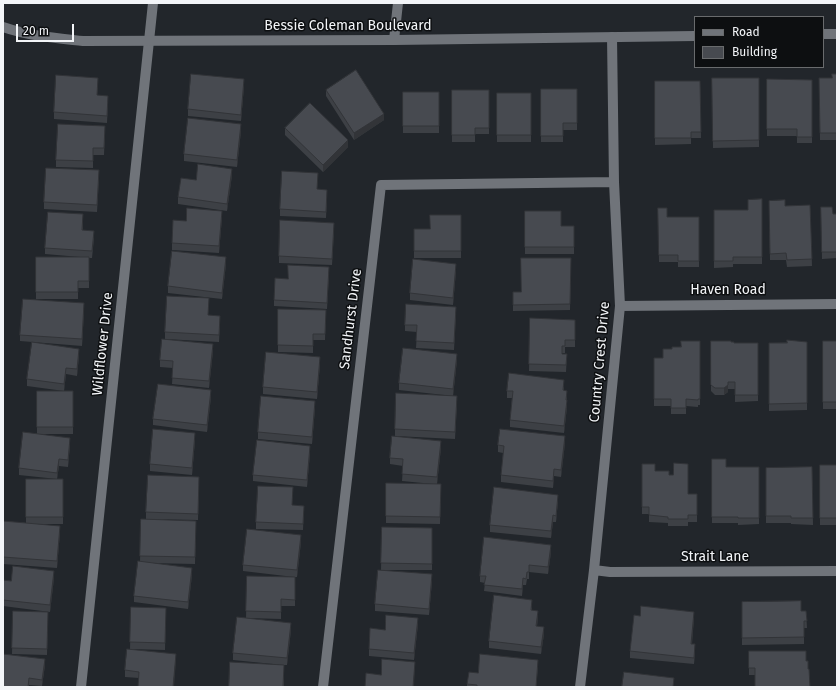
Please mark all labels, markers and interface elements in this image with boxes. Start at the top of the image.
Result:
scale bar [18,16,76,42]
legend [694,16,824,68]
street label: Bessie Coleman Boulevard [264,18,432,34]
text: 20 m [23,24,49,38]
text: Road [732,25,760,39]
text: Building [732,45,777,59]
street label: Sandhurst Drive [336,268,366,370]
street label: Haven Road [690,282,766,298]
street label: Wildflower Drive [89,291,117,397]
street label: Country Crest Drive [586,301,614,423]
street label: Strait Lane [681,549,749,565]

